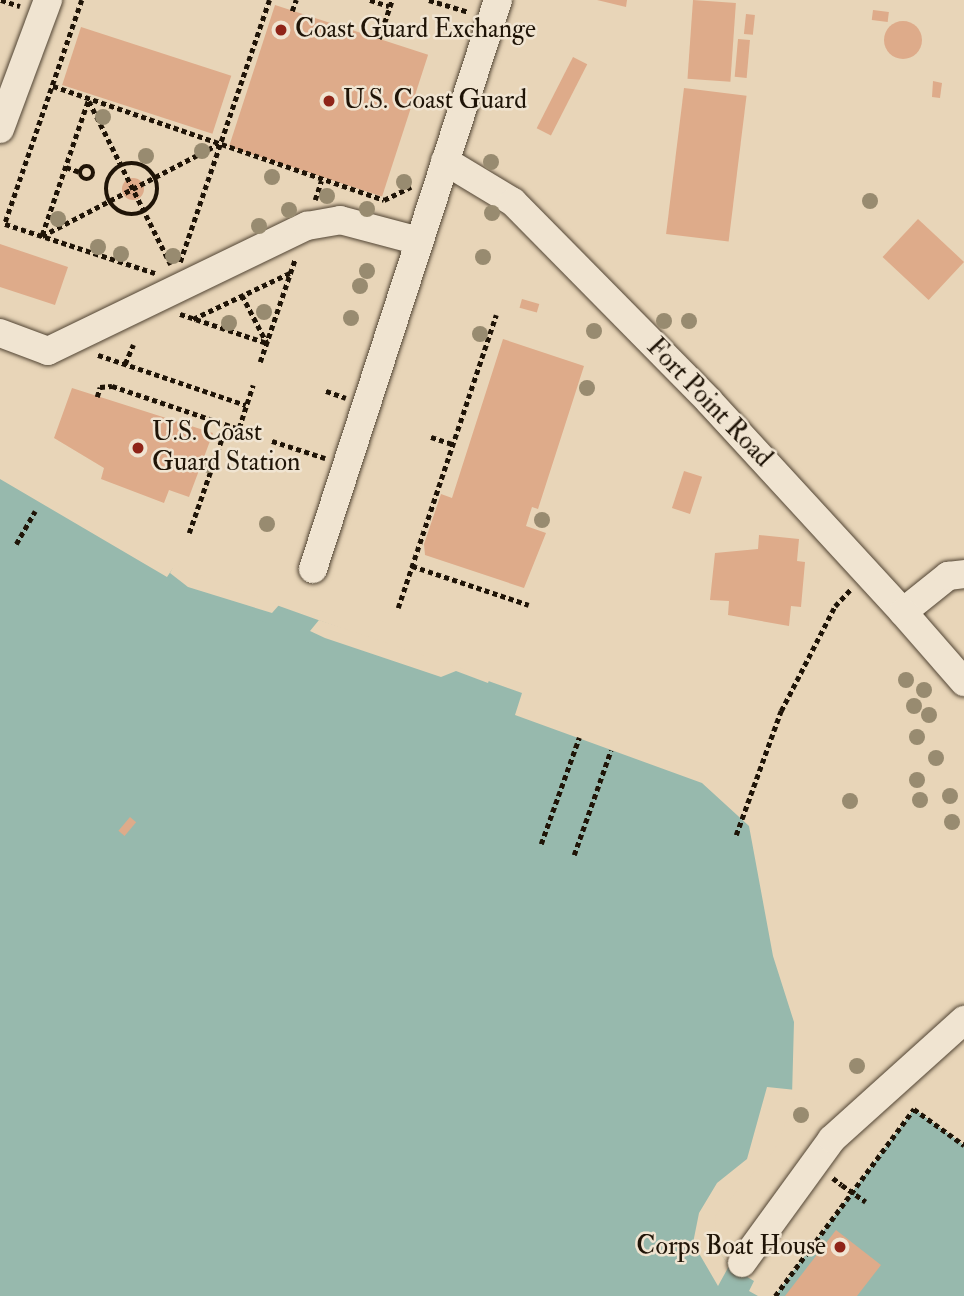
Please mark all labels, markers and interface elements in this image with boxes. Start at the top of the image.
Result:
place label: Coast Guard Exchange [295,14,536,46]
marker: Coast Guard Exchange [273,22,289,38]
place label: U.S. Coast Guard [343,85,527,117]
marker: U.S. Coast Guard [321,93,337,109]
street label: Fort Point Road [640,332,778,474]
place label: U.S. Coast Guard Station [152,417,301,478]
marker: U.S. Coast Guard Station [130,440,146,456]
place label: Corps Boat House [636,1231,826,1263]
marker: Corps Boat House [832,1239,848,1255]

